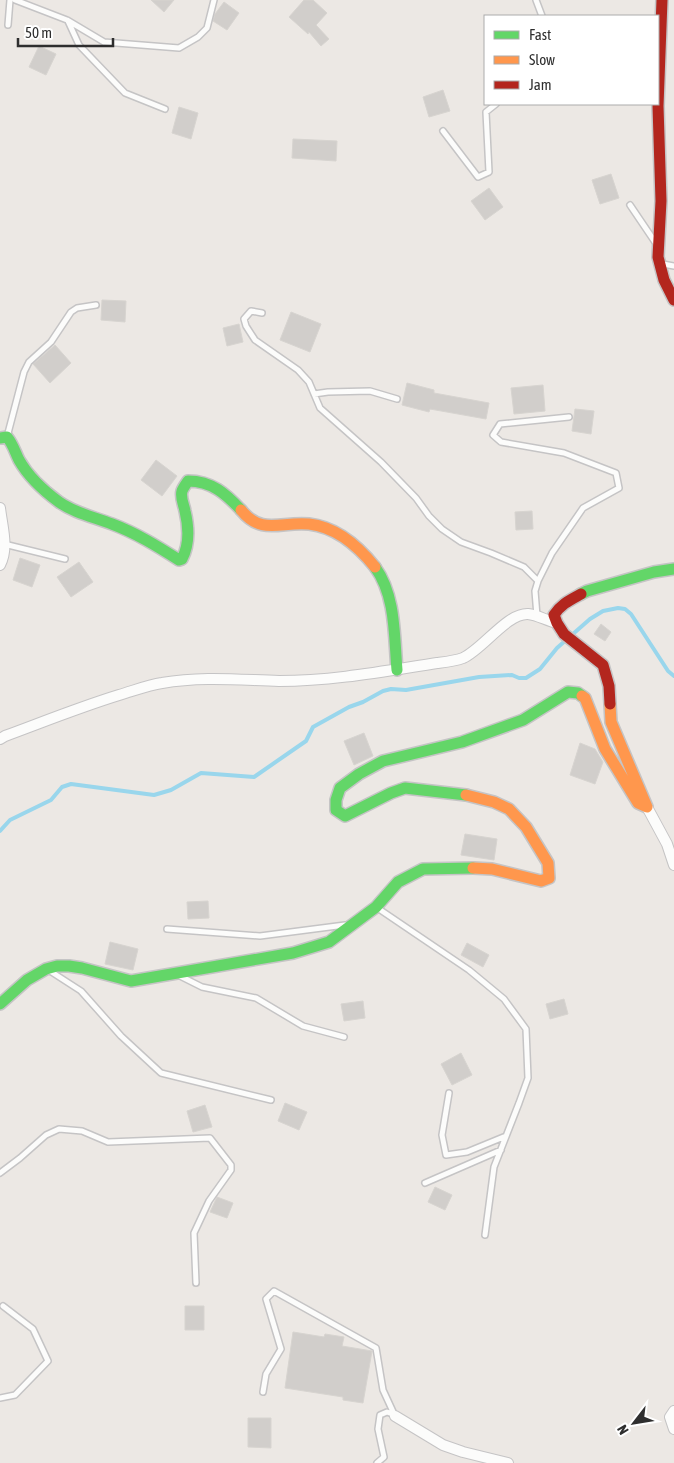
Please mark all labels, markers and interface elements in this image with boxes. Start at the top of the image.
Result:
scale bar [18,15,112,47]
legend [484,15,659,105]
text: 50 m [25,24,52,41]
text: Fast [529,26,551,43]
text: Slow [529,51,555,68]
text: Jam [529,76,552,93]
north arrow [609,1398,659,1448]
text: N [614,1422,632,1437]

